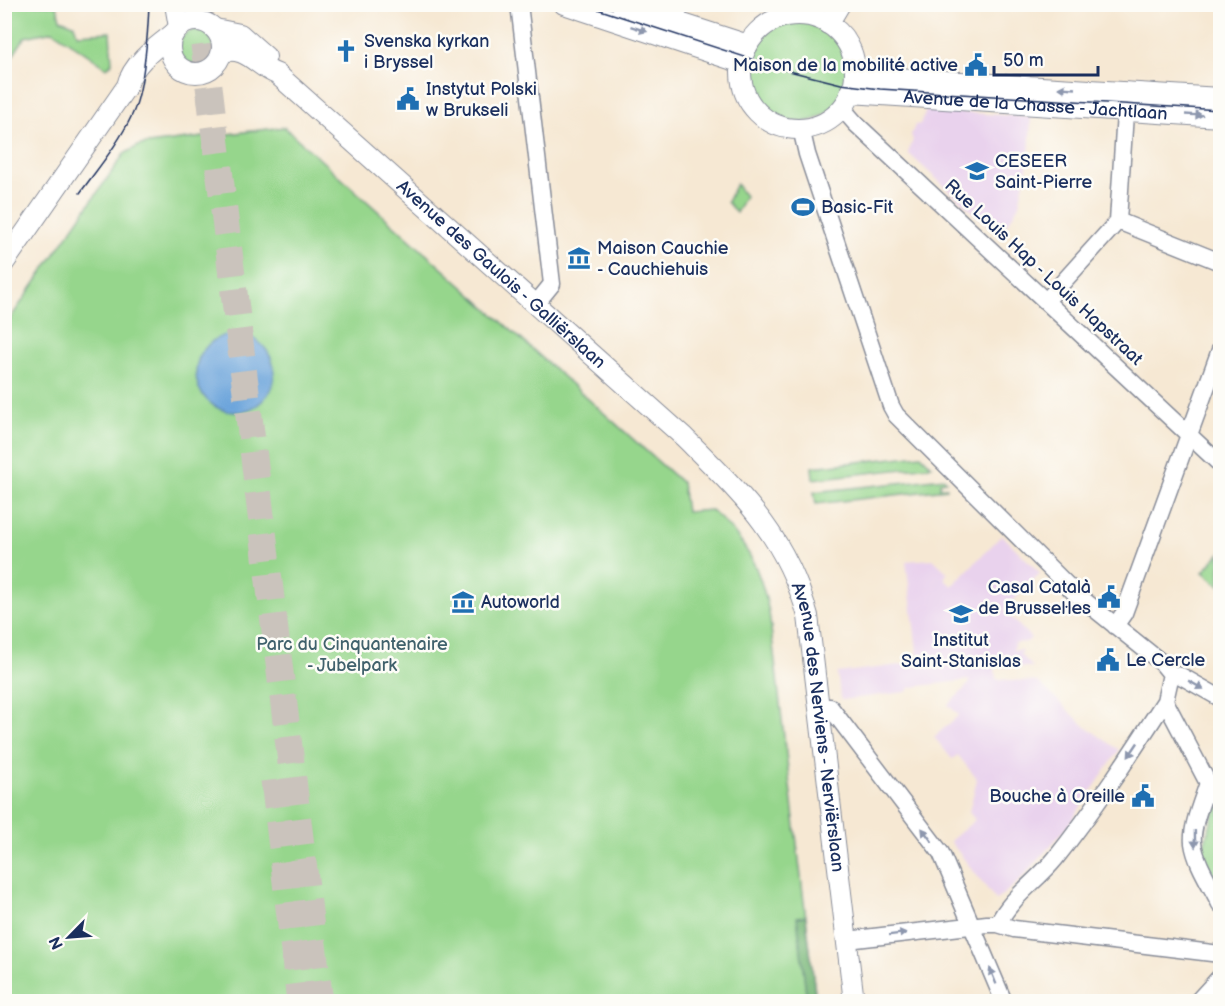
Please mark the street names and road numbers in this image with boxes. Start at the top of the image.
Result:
street label: Avenue de la Chasse - Jachtlaan [903,87,1168,125]
street label: Rue Louis Hap - Louis Hapstraat [940,175,1147,370]
street label: Avenue des Gaulois - Galliërslaan [392,176,610,373]
street label: Avenue des Nerviens - Nerviërslaan [787,579,848,873]

